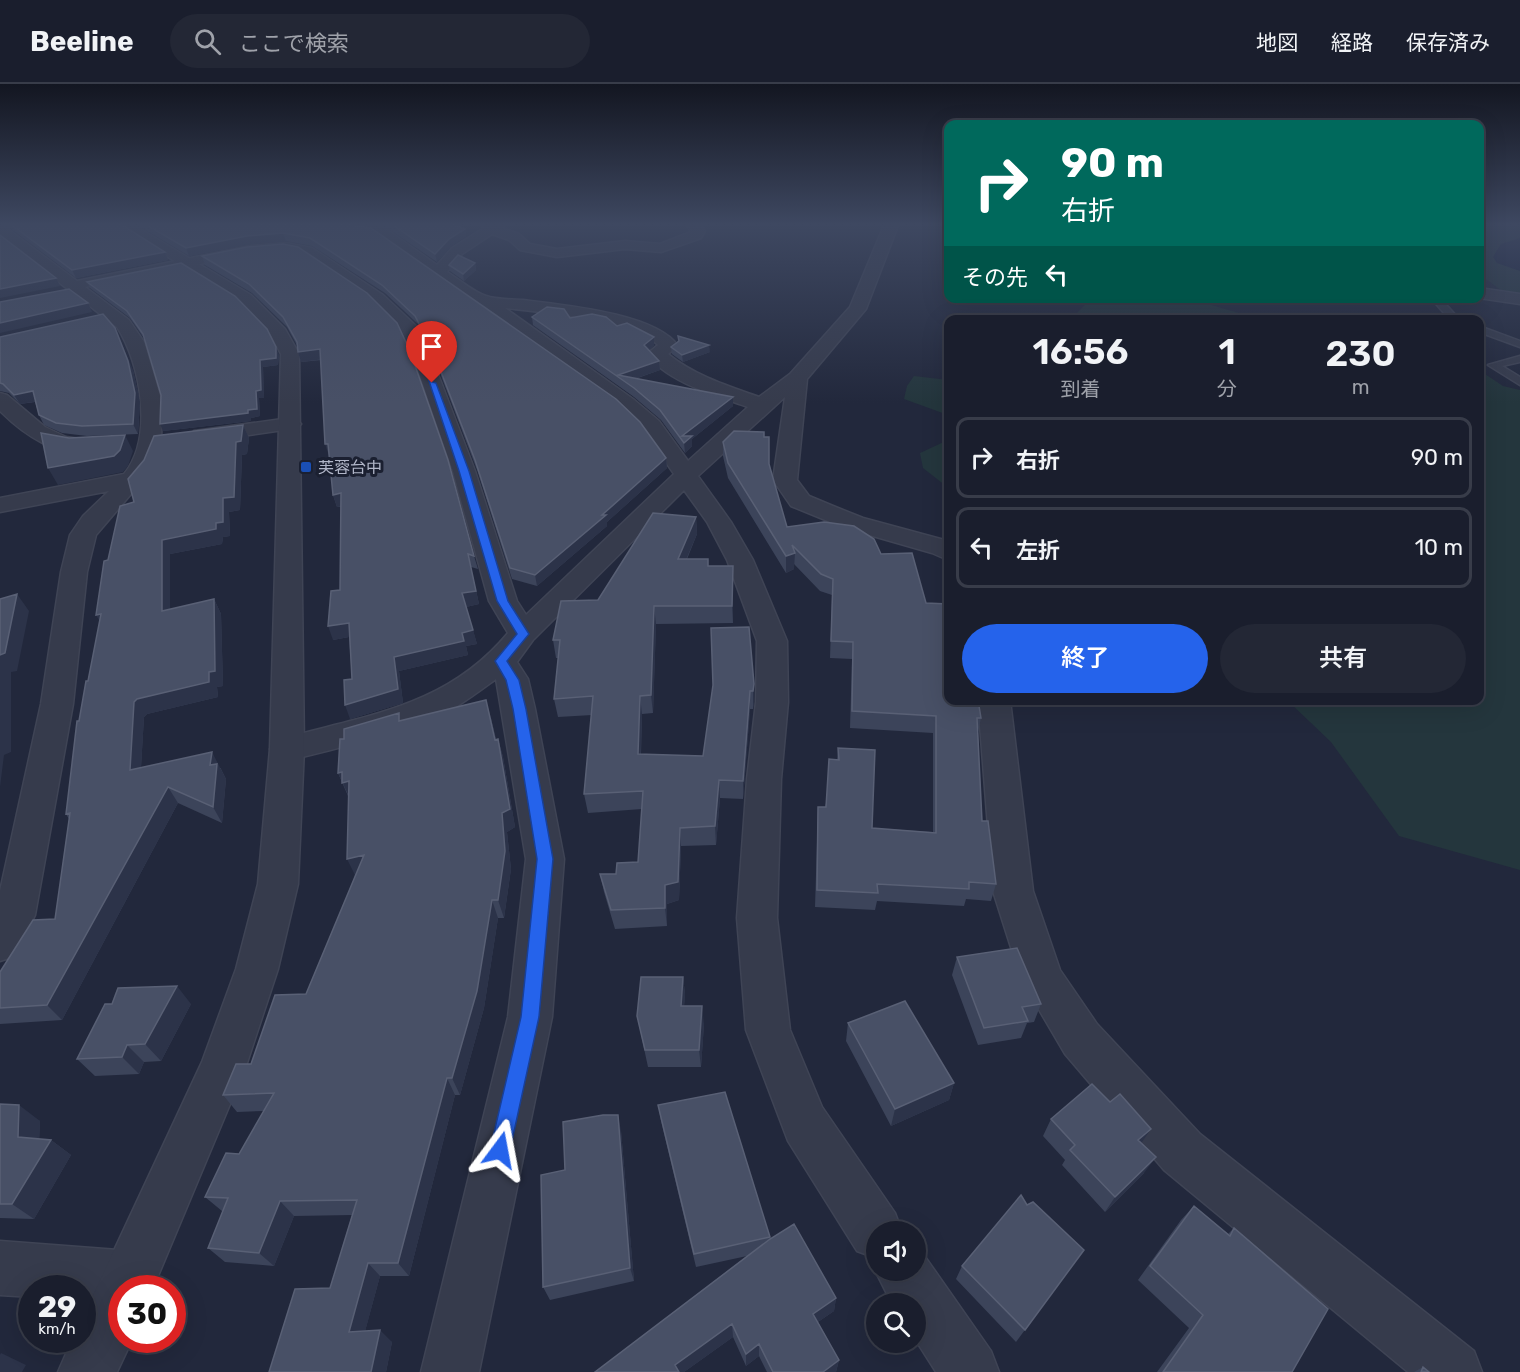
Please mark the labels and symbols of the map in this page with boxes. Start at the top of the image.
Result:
pin [406,321,457,383]
place label: 芙蓉台中 [318,458,382,477]
marker: 芙蓉台中 [299,460,313,474]
position arrow [468,1118,532,1182]
speed limit sign: 30 [108,1275,186,1353]

